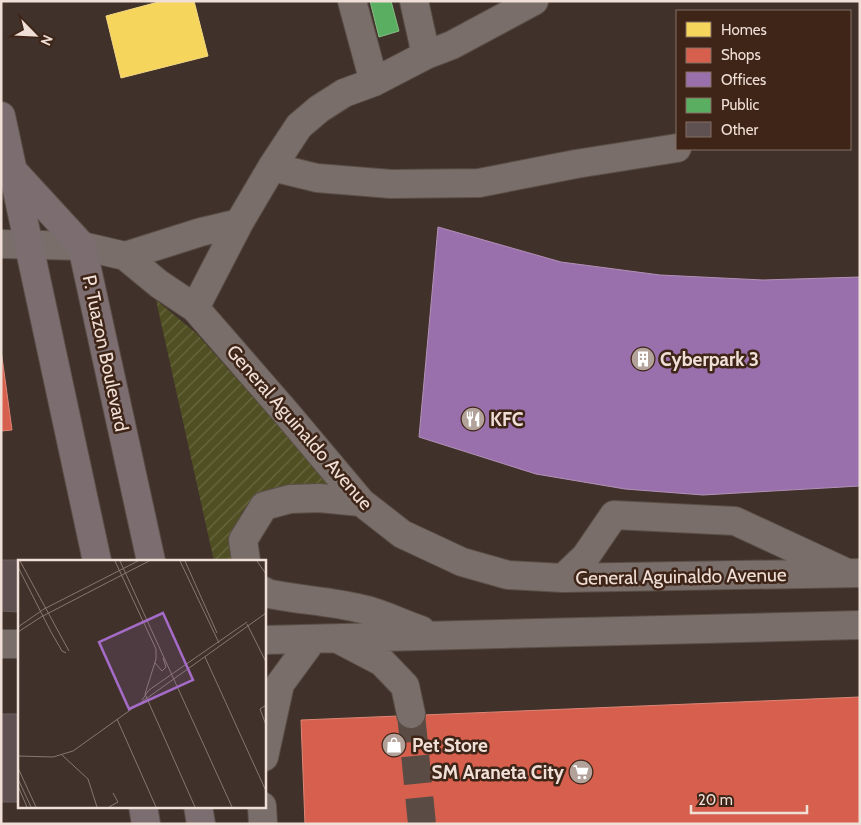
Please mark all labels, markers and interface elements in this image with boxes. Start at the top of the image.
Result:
north arrow [10,10,60,60]
legend [676,10,851,150]
text: Homes [721,21,767,39]
text: N [37,32,57,48]
text: Shops [721,46,761,64]
text: Offices [721,71,766,89]
text: Public [721,96,759,114]
text: Other [721,121,758,139]
street label: P. Tuazon Boulevard [78,273,133,434]
street label: General Aguinaldo Avenue [222,340,378,515]
building icon: Cyberpark 3 [630,346,656,372]
place label: Cyberpark 3 [660,348,759,371]
restaurant icon: KFC [460,406,486,432]
place label: KFC [490,408,523,431]
inset map [18,560,265,808]
street label: General Aguinaldo Avenue [575,563,787,590]
shop icon: Pet Store [381,732,407,758]
place label: Pet Store [412,734,488,757]
supermarket icon: SM Araneta City [568,759,594,785]
place label: SM Araneta City [432,761,565,784]
scale bar [691,782,807,814]
text: 20 m [698,791,733,809]

